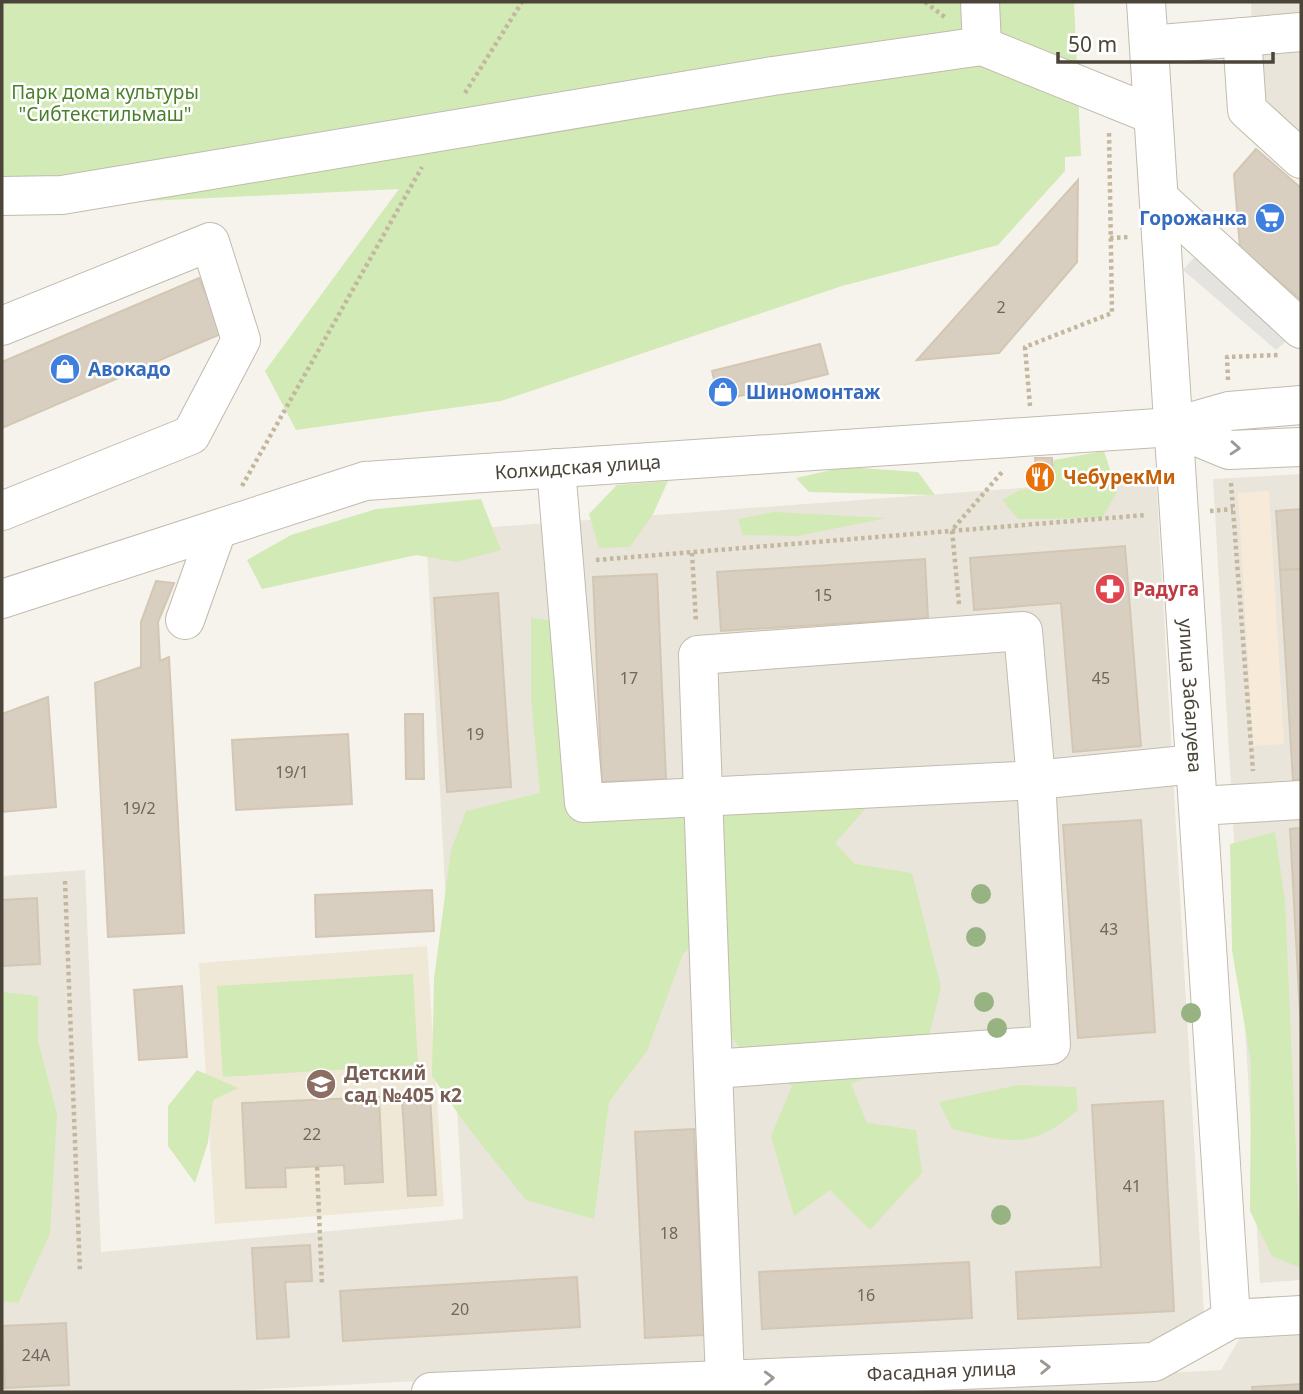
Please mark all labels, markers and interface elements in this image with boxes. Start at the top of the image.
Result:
scale bar [1058,21,1273,65]
text: 50 m [1068,30,1117,58]
park label: Парк дома культуры "Сибтекстильмаш" [11,79,199,127]
supermarket icon: Горожанка [1253,201,1287,235]
place label: Горожанка [1139,205,1247,231]
house number: 2 [996,296,1006,318]
shop icon: Авокадо [48,352,82,386]
place label: Авокадо [88,356,171,382]
shop icon: Шиномонтаж [706,375,740,409]
place label: Шиномонтаж [746,379,881,405]
one-way arrow [1230,441,1241,456]
street label: Колхидская улица [494,448,662,485]
restaurant icon: ЧебурекМи [1023,460,1057,494]
place label: ЧебурекМи [1063,464,1175,490]
pharmacy icon: Радуга [1093,572,1127,606]
place label: Радуга [1133,576,1199,602]
house number: 15 [814,584,832,606]
street label: улица Забалуева [1173,618,1209,773]
house number: 17 [620,667,638,689]
house number: 45 [1092,667,1110,689]
house number: 19 [466,723,484,745]
house number: 19/1 [275,761,309,783]
house number: 19/2 [122,797,156,819]
house number: 43 [1100,918,1118,940]
place label: Детский сад №405 к2 [344,1060,462,1108]
school or university icon: Детский сад №405 к2 [304,1067,338,1101]
house number: 22 [303,1123,321,1145]
house number: 41 [1123,1175,1141,1197]
house number: 18 [660,1222,678,1244]
house number: 16 [857,1284,875,1306]
house number: 20 [451,1298,469,1320]
house number: 24А [22,1344,51,1366]
street label: Фасадная улица [866,1355,1017,1387]
one-way arrow [1040,1359,1051,1374]
one-way arrow [764,1371,775,1386]

